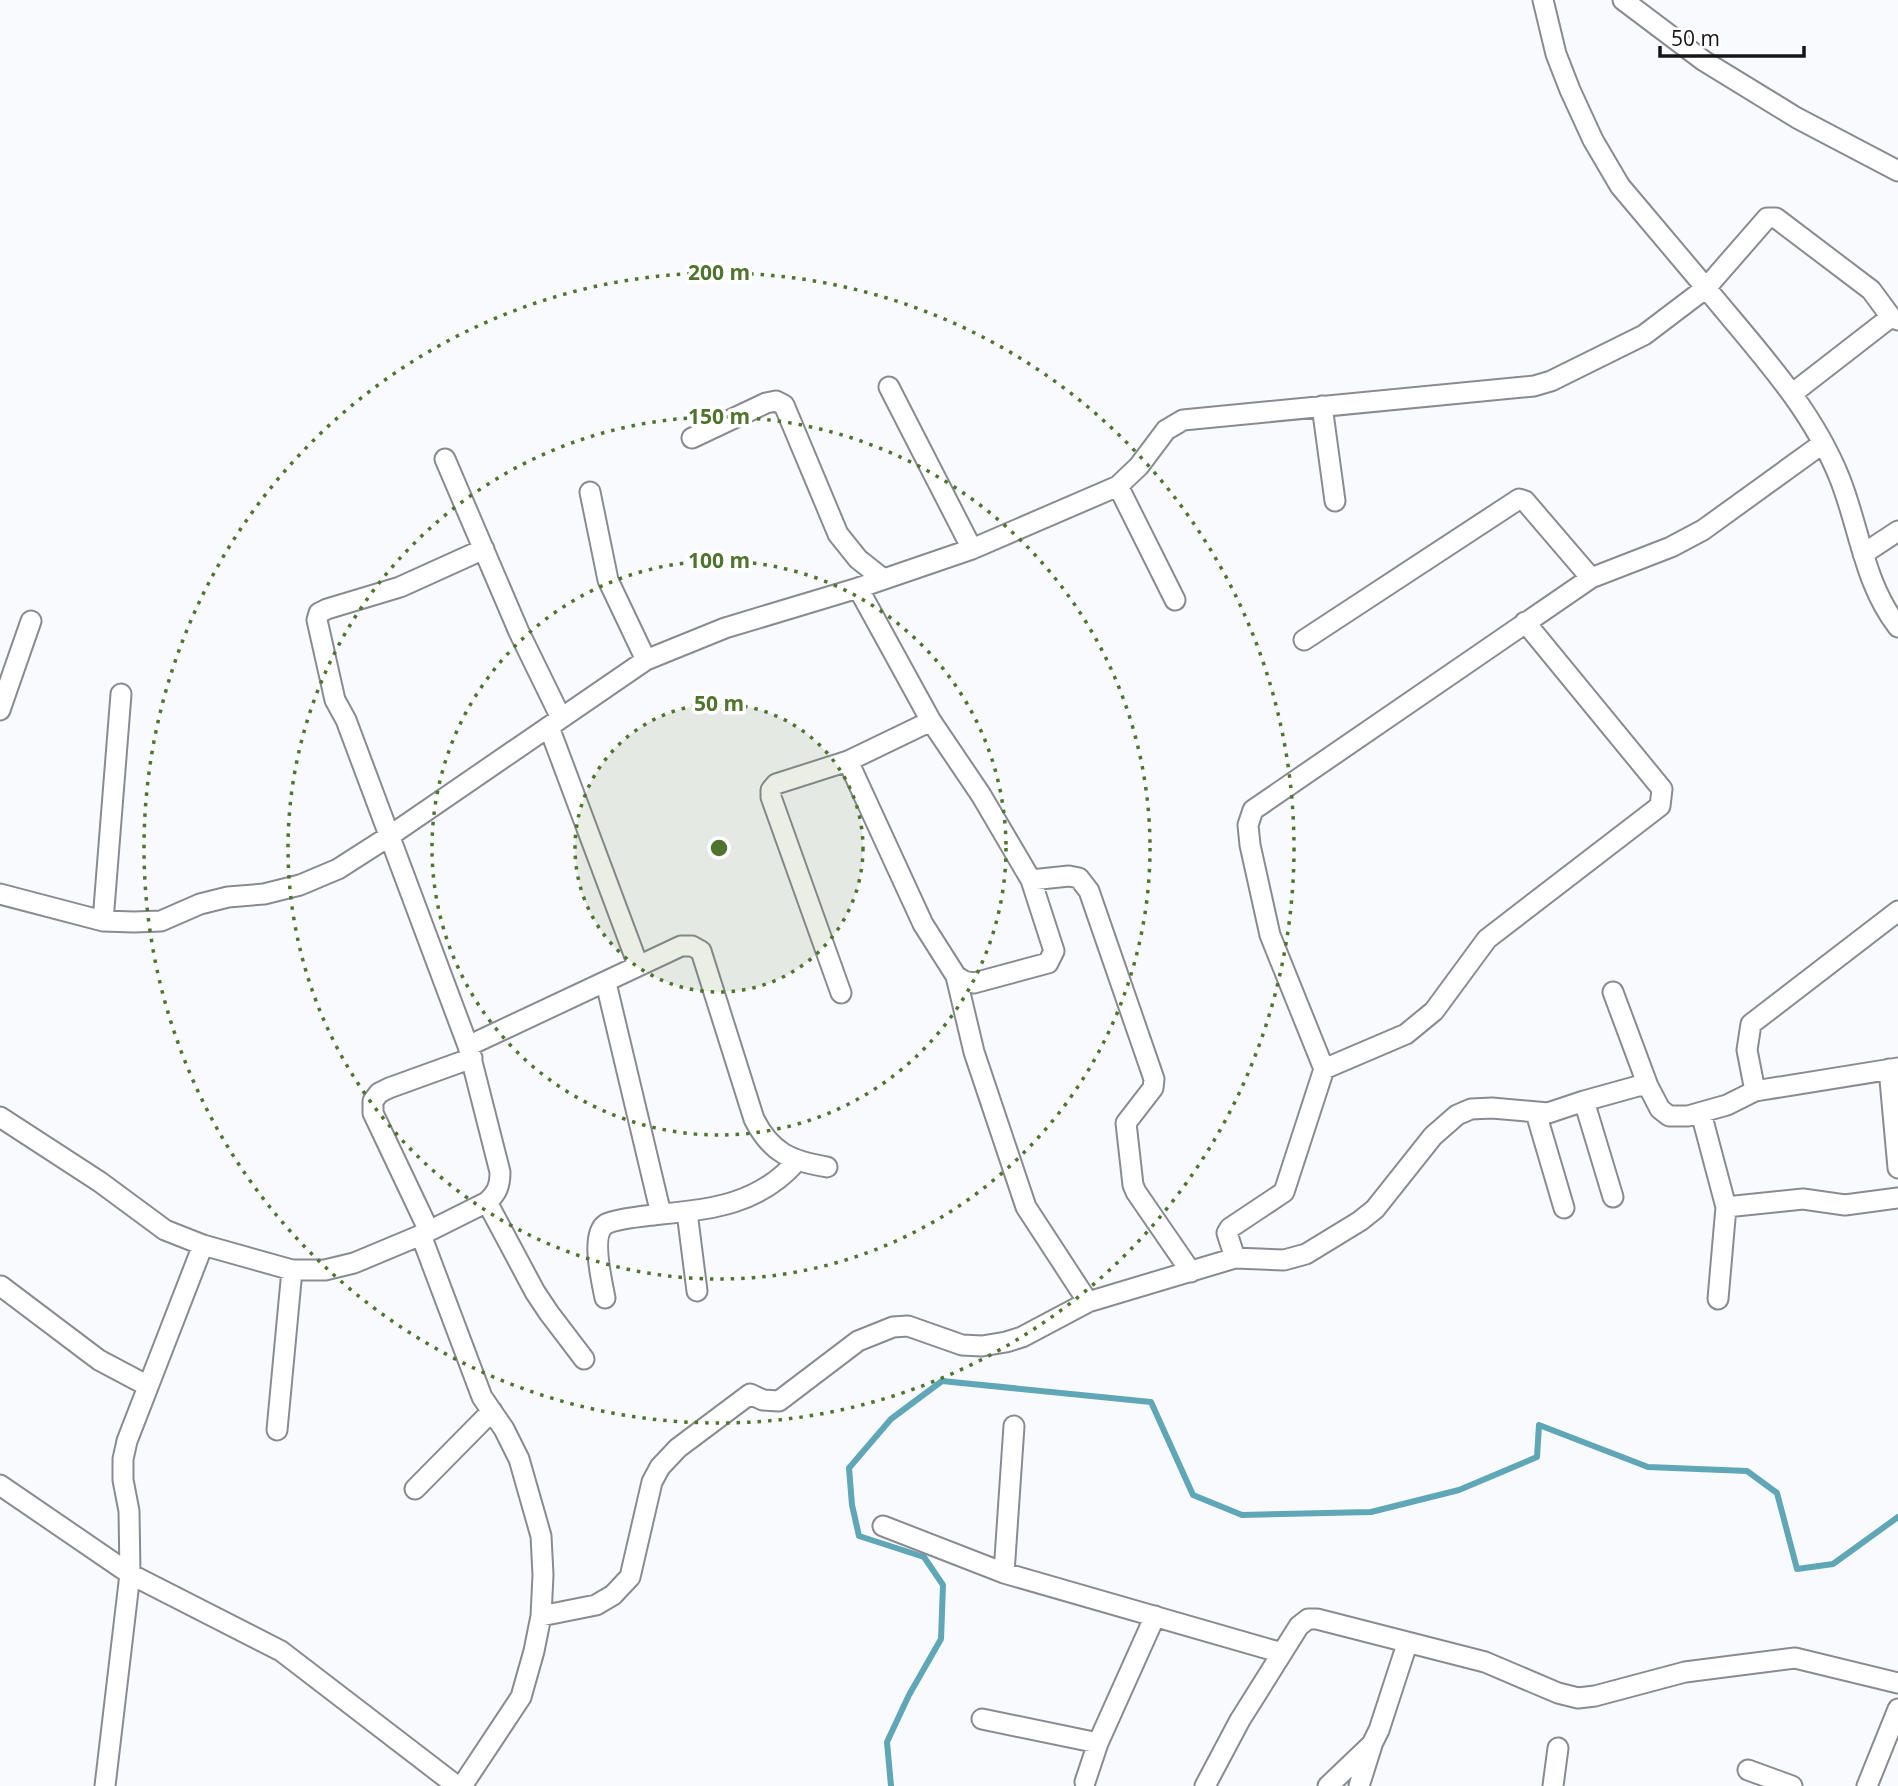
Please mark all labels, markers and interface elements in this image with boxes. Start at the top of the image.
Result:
scale bar [1660,14,1804,58]
text: 50 m [1671,24,1720,52]
text: 200 m [688,258,750,286]
text: 150 m [688,402,750,430]
text: 100 m [688,546,750,574]
text: 50 m [694,689,744,717]
centre of rings [707,836,731,860]

